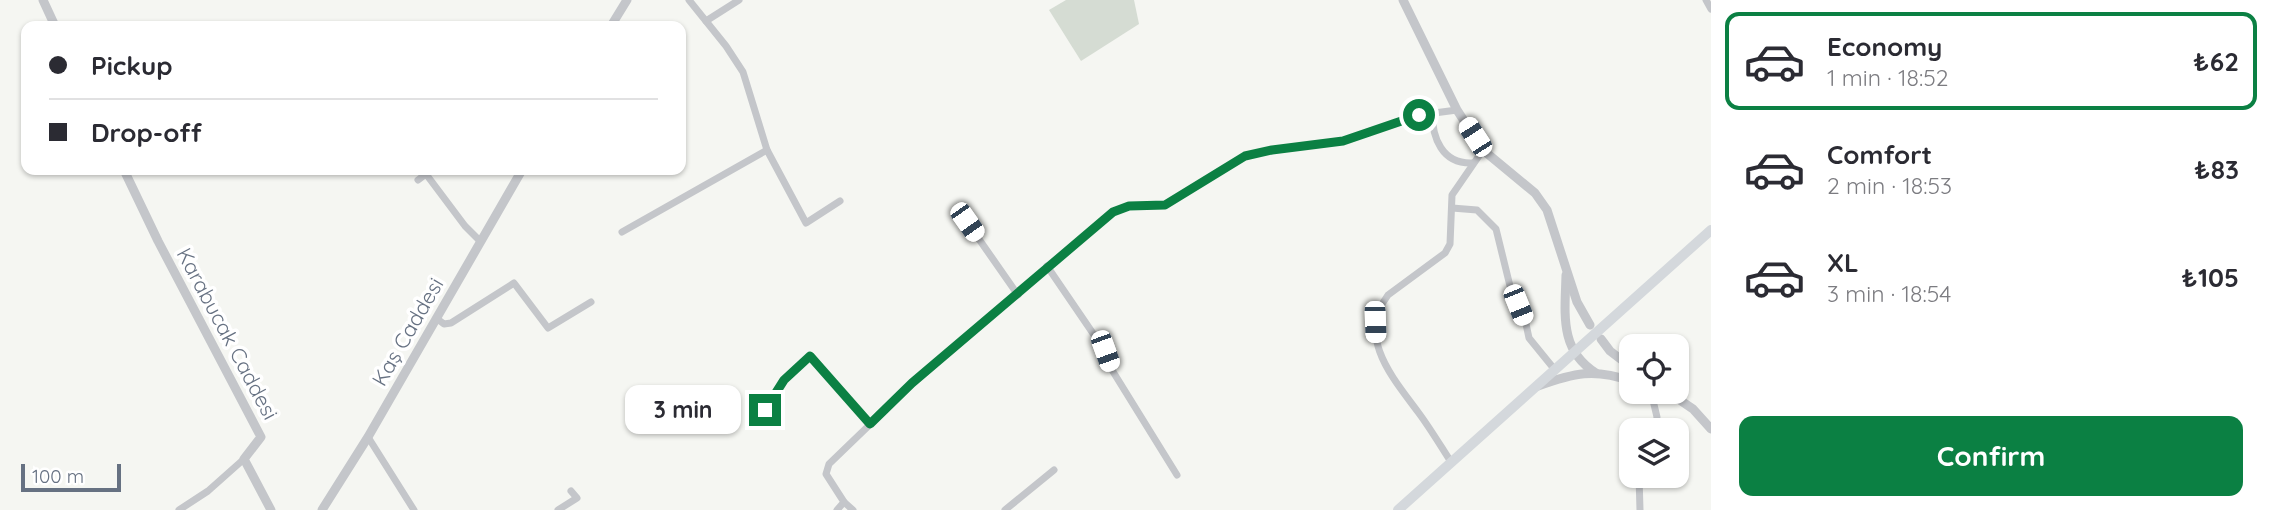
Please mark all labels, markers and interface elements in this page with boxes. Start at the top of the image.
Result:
icon: car [1743,30,1806,93]
text: Economy [1827,30,1942,63]
text: ₺62 [2193,45,2239,78]
text: Pickup [91,49,173,82]
text: 1 min · 18:52 [1827,63,1949,92]
route start [1403,99,1435,131]
car [1455,114,1496,160]
text: Drop-off [91,116,202,149]
icon: car [1743,138,1806,201]
text: Comfort [1827,138,1932,171]
text: ₺83 [2194,153,2239,186]
text: 2 min · 18:53 [1827,171,1952,200]
car [947,199,988,245]
street label: Karabucak Caddesi [172,243,284,424]
icon: car [1743,246,1806,309]
text: XL [1827,246,1859,279]
text: ₺105 [2181,261,2239,294]
street label: Kaş Caddesi [366,273,449,390]
text: 3 min · 18:54 [1827,279,1951,308]
car [1501,282,1536,328]
car [1364,301,1387,343]
car [1088,328,1123,374]
map controls [1619,334,1689,488]
button: locate [1619,334,1689,404]
callout: 3 min [625,386,740,434]
route end [749,394,781,426]
text: 3 min [653,395,713,424]
button: Confirm [1739,416,2243,496]
button: layers [1619,418,1689,488]
scale bar [21,461,121,493]
text: 100 m [32,464,84,488]

